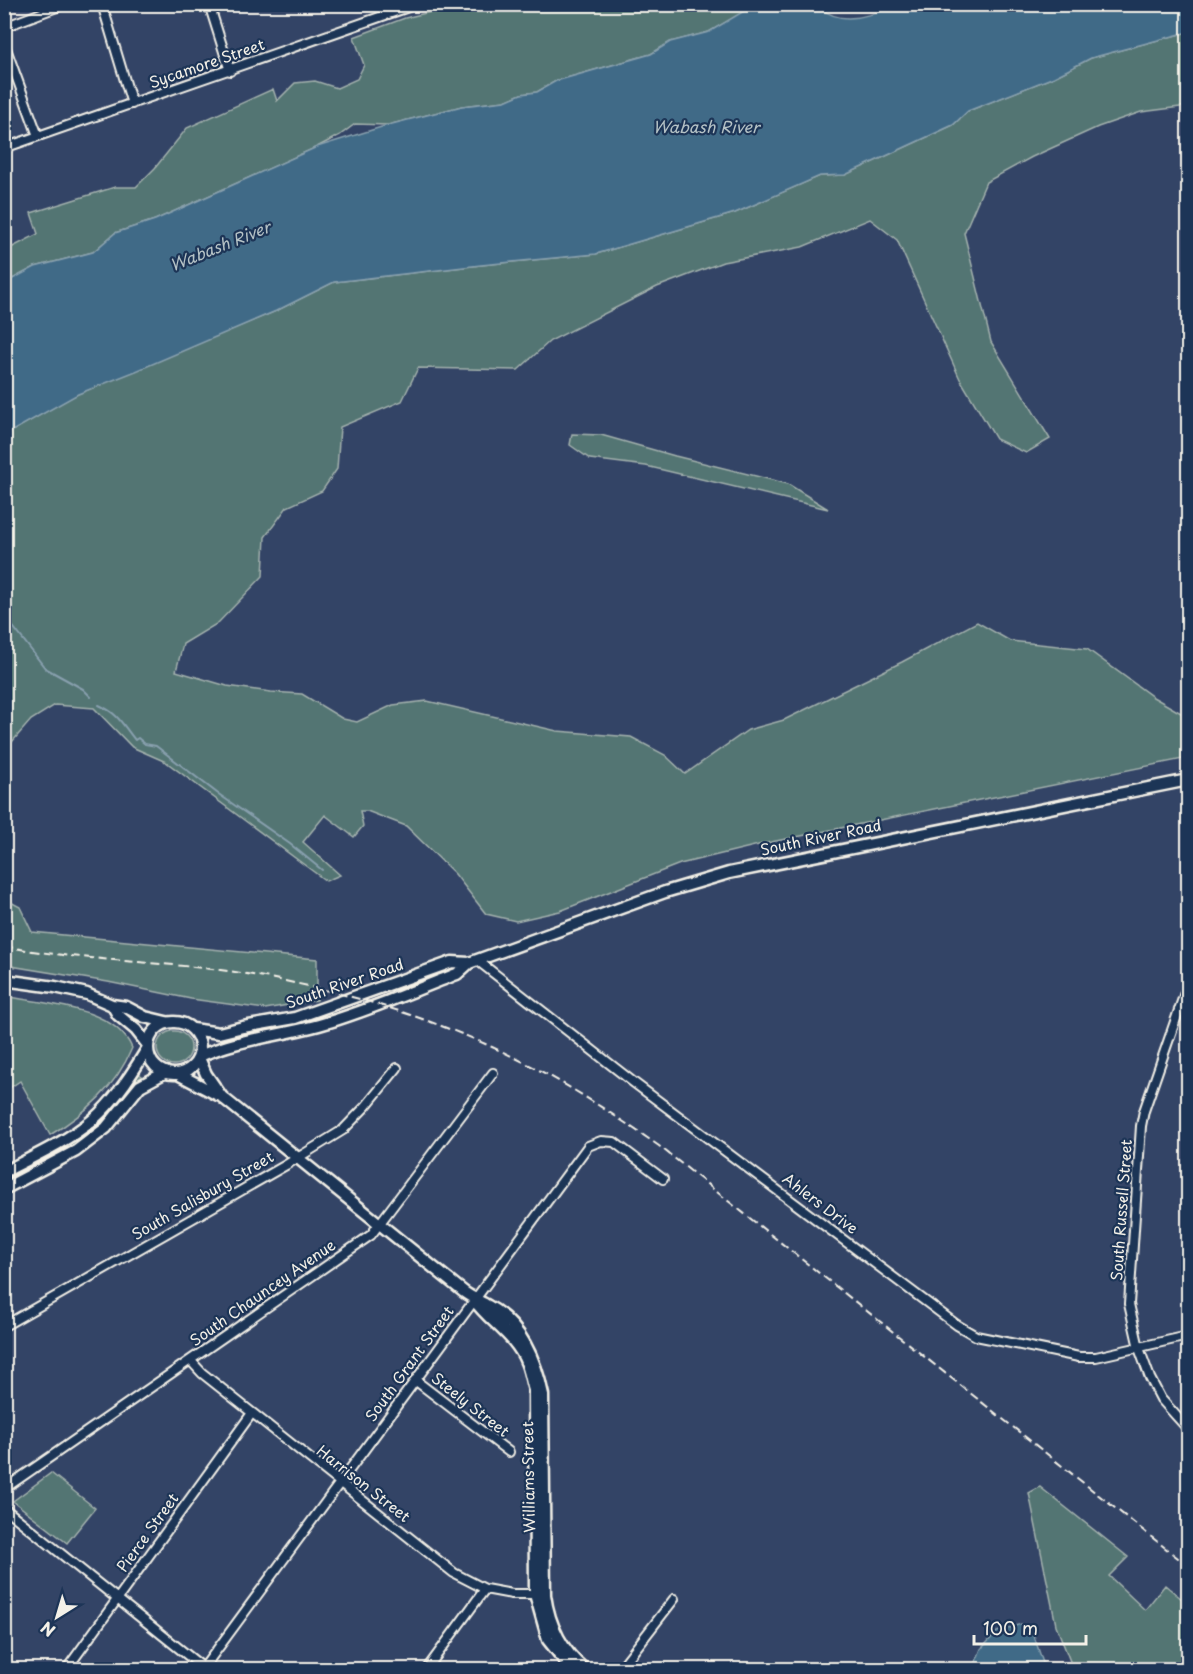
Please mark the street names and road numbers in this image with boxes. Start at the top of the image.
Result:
street label: Sycamore Street [146,32,267,93]
street label: South River Road [758,812,883,861]
street label: South River Road [283,952,407,1014]
street label: South Russell Street [1104,1139,1137,1281]
street label: South Salisbury Street [127,1145,277,1245]
street label: Ahlers Drive [778,1167,864,1239]
street label: South Chauncey Avenue [185,1233,340,1351]
street label: South Grant Street [359,1300,459,1426]
street label: Steely Street [427,1366,515,1442]
street label: Williams Street [515,1421,540,1533]
street label: Harrison Street [312,1439,416,1527]
street label: Pierce Street [110,1488,183,1576]

